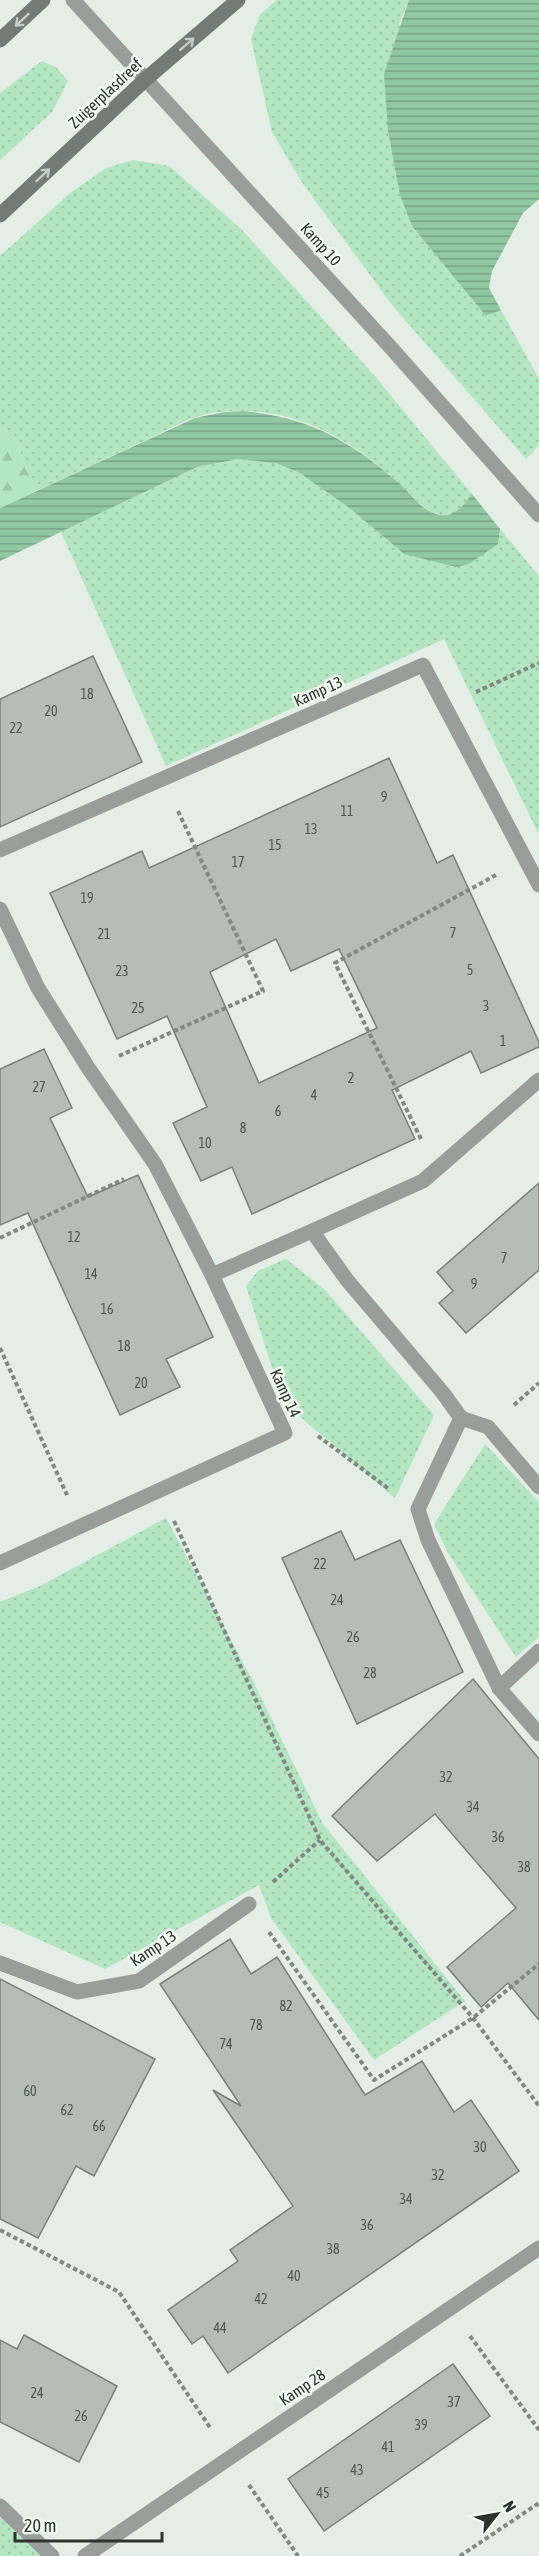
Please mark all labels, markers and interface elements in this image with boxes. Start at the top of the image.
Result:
one-way arrow [14,13,29,27]
one-way arrow [179,37,194,51]
street label: Zuigerplasdreef [65,54,146,132]
one-way arrow [35,168,50,182]
street label: Kamp 10 [296,219,345,270]
street label: Kamp 13 [291,672,345,711]
house number: 18 [80,686,94,702]
house number: 20 [44,703,58,719]
house number: 22 [9,720,23,736]
house number: 9 [381,789,387,805]
house number: 11 [340,803,354,819]
house number: 13 [304,821,318,837]
house number: 15 [268,837,282,853]
house number: 17 [231,854,245,870]
house number: 19 [80,890,94,906]
house number: 7 [450,925,456,941]
house number: 21 [97,926,111,942]
house number: 5 [467,962,473,978]
house number: 23 [115,963,129,979]
house number: 3 [483,998,489,1014]
house number: 25 [131,1000,145,1016]
house number: 1 [500,1033,506,1049]
house number: 2 [348,1070,354,1086]
house number: 27 [32,1079,46,1095]
house number: 4 [311,1087,318,1103]
house number: 6 [275,1103,282,1119]
house number: 8 [240,1120,247,1136]
house number: 10 [198,1135,212,1151]
house number: 12 [67,1229,81,1245]
house number: 7 [501,1250,507,1266]
house number: 14 [84,1266,98,1282]
house number: 9 [471,1276,477,1292]
house number: 16 [100,1301,114,1317]
house number: 18 [117,1338,131,1354]
street label: Kamp 14 [266,1366,305,1420]
house number: 20 [134,1375,148,1391]
house number: 22 [313,1556,327,1572]
house number: 24 [330,1592,344,1608]
house number: 26 [346,1629,360,1645]
house number: 28 [363,1665,377,1681]
house number: 32 [439,1769,453,1785]
house number: 34 [466,1799,480,1815]
house number: 36 [491,1829,505,1845]
house number: 38 [517,1859,531,1875]
street label: Kamp 13 [127,1926,180,1971]
house number: 82 [279,1998,293,2014]
house number: 78 [249,2017,263,2033]
house number: 74 [219,2036,233,2052]
house number: 60 [23,2083,37,2099]
house number: 62 [60,2102,74,2118]
house number: 66 [92,2118,106,2134]
house number: 30 [473,2139,487,2155]
house number: 32 [431,2167,445,2183]
house number: 34 [399,2191,413,2207]
house number: 36 [360,2217,374,2233]
house number: 38 [326,2241,340,2257]
house number: 40 [287,2268,301,2284]
house number: 42 [254,2291,268,2307]
house number: 44 [213,2320,227,2336]
street label: Kamp 28 [276,2365,329,2410]
house number: 24 [30,2385,44,2401]
house number: 37 [447,2394,461,2410]
house number: 26 [74,2408,88,2424]
house number: 39 [414,2417,428,2433]
house number: 41 [381,2439,395,2455]
house number: 43 [350,2462,364,2478]
north arrow [467,2484,527,2544]
house number: 45 [316,2485,330,2501]
text: N [500,2498,520,2515]
scale bar [15,2505,162,2543]
text: 20 m [24,2515,56,2536]

